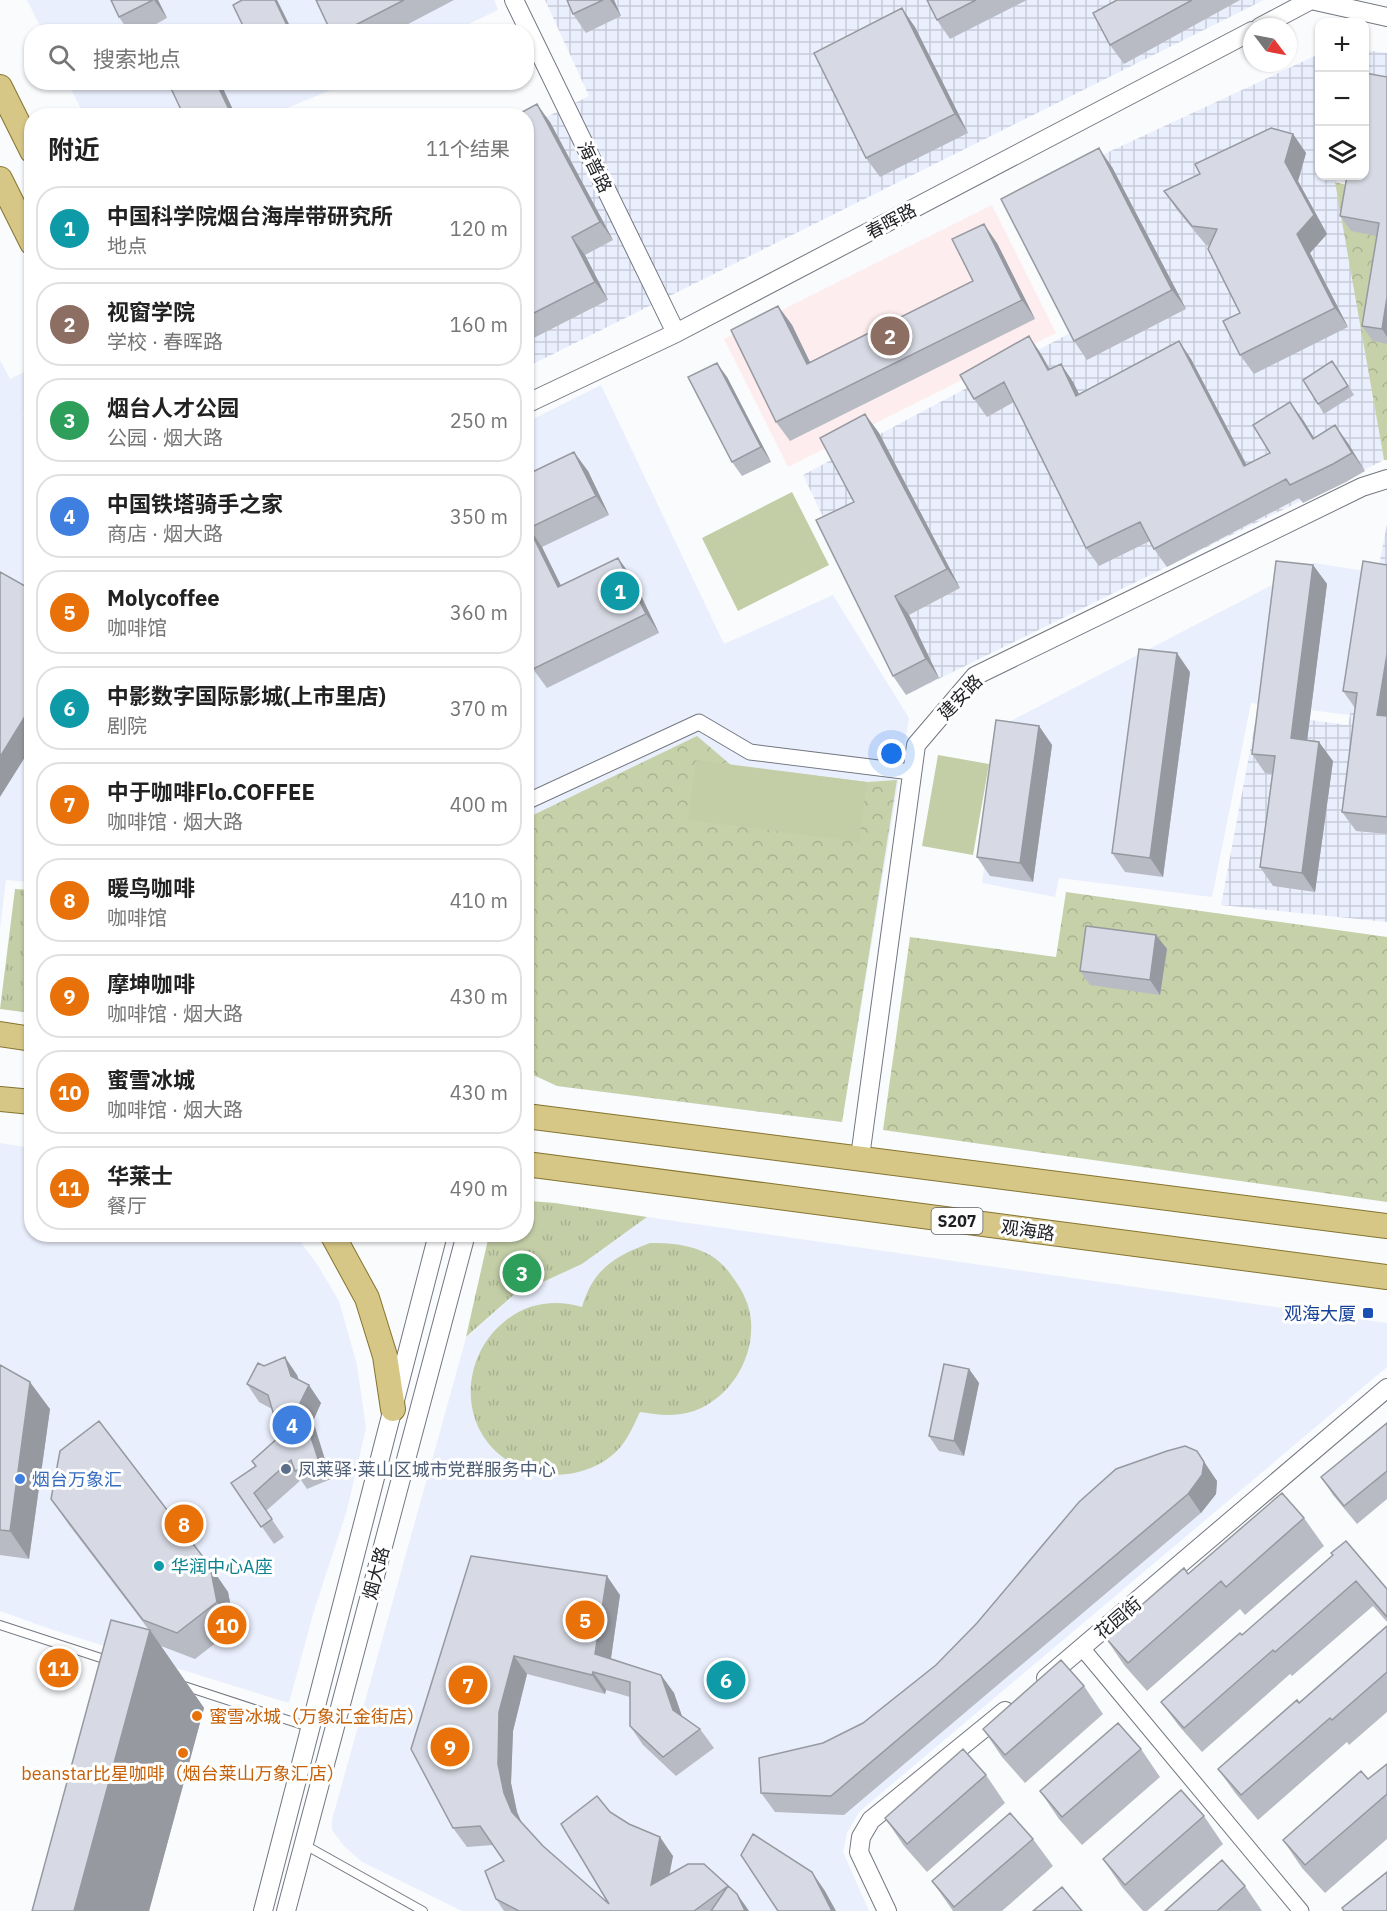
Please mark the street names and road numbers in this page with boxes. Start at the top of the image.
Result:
street label: 海普路 [573,138,617,196]
street label: 春晖路 [862,198,920,244]
street label: 建安路 [933,670,987,724]
road number: S207 [932,1208,982,1234]
street label: 观海路 [1000,1215,1056,1245]
street label: 烟大路 [358,1544,394,1602]
street label: 花园街 [1090,1592,1146,1644]

